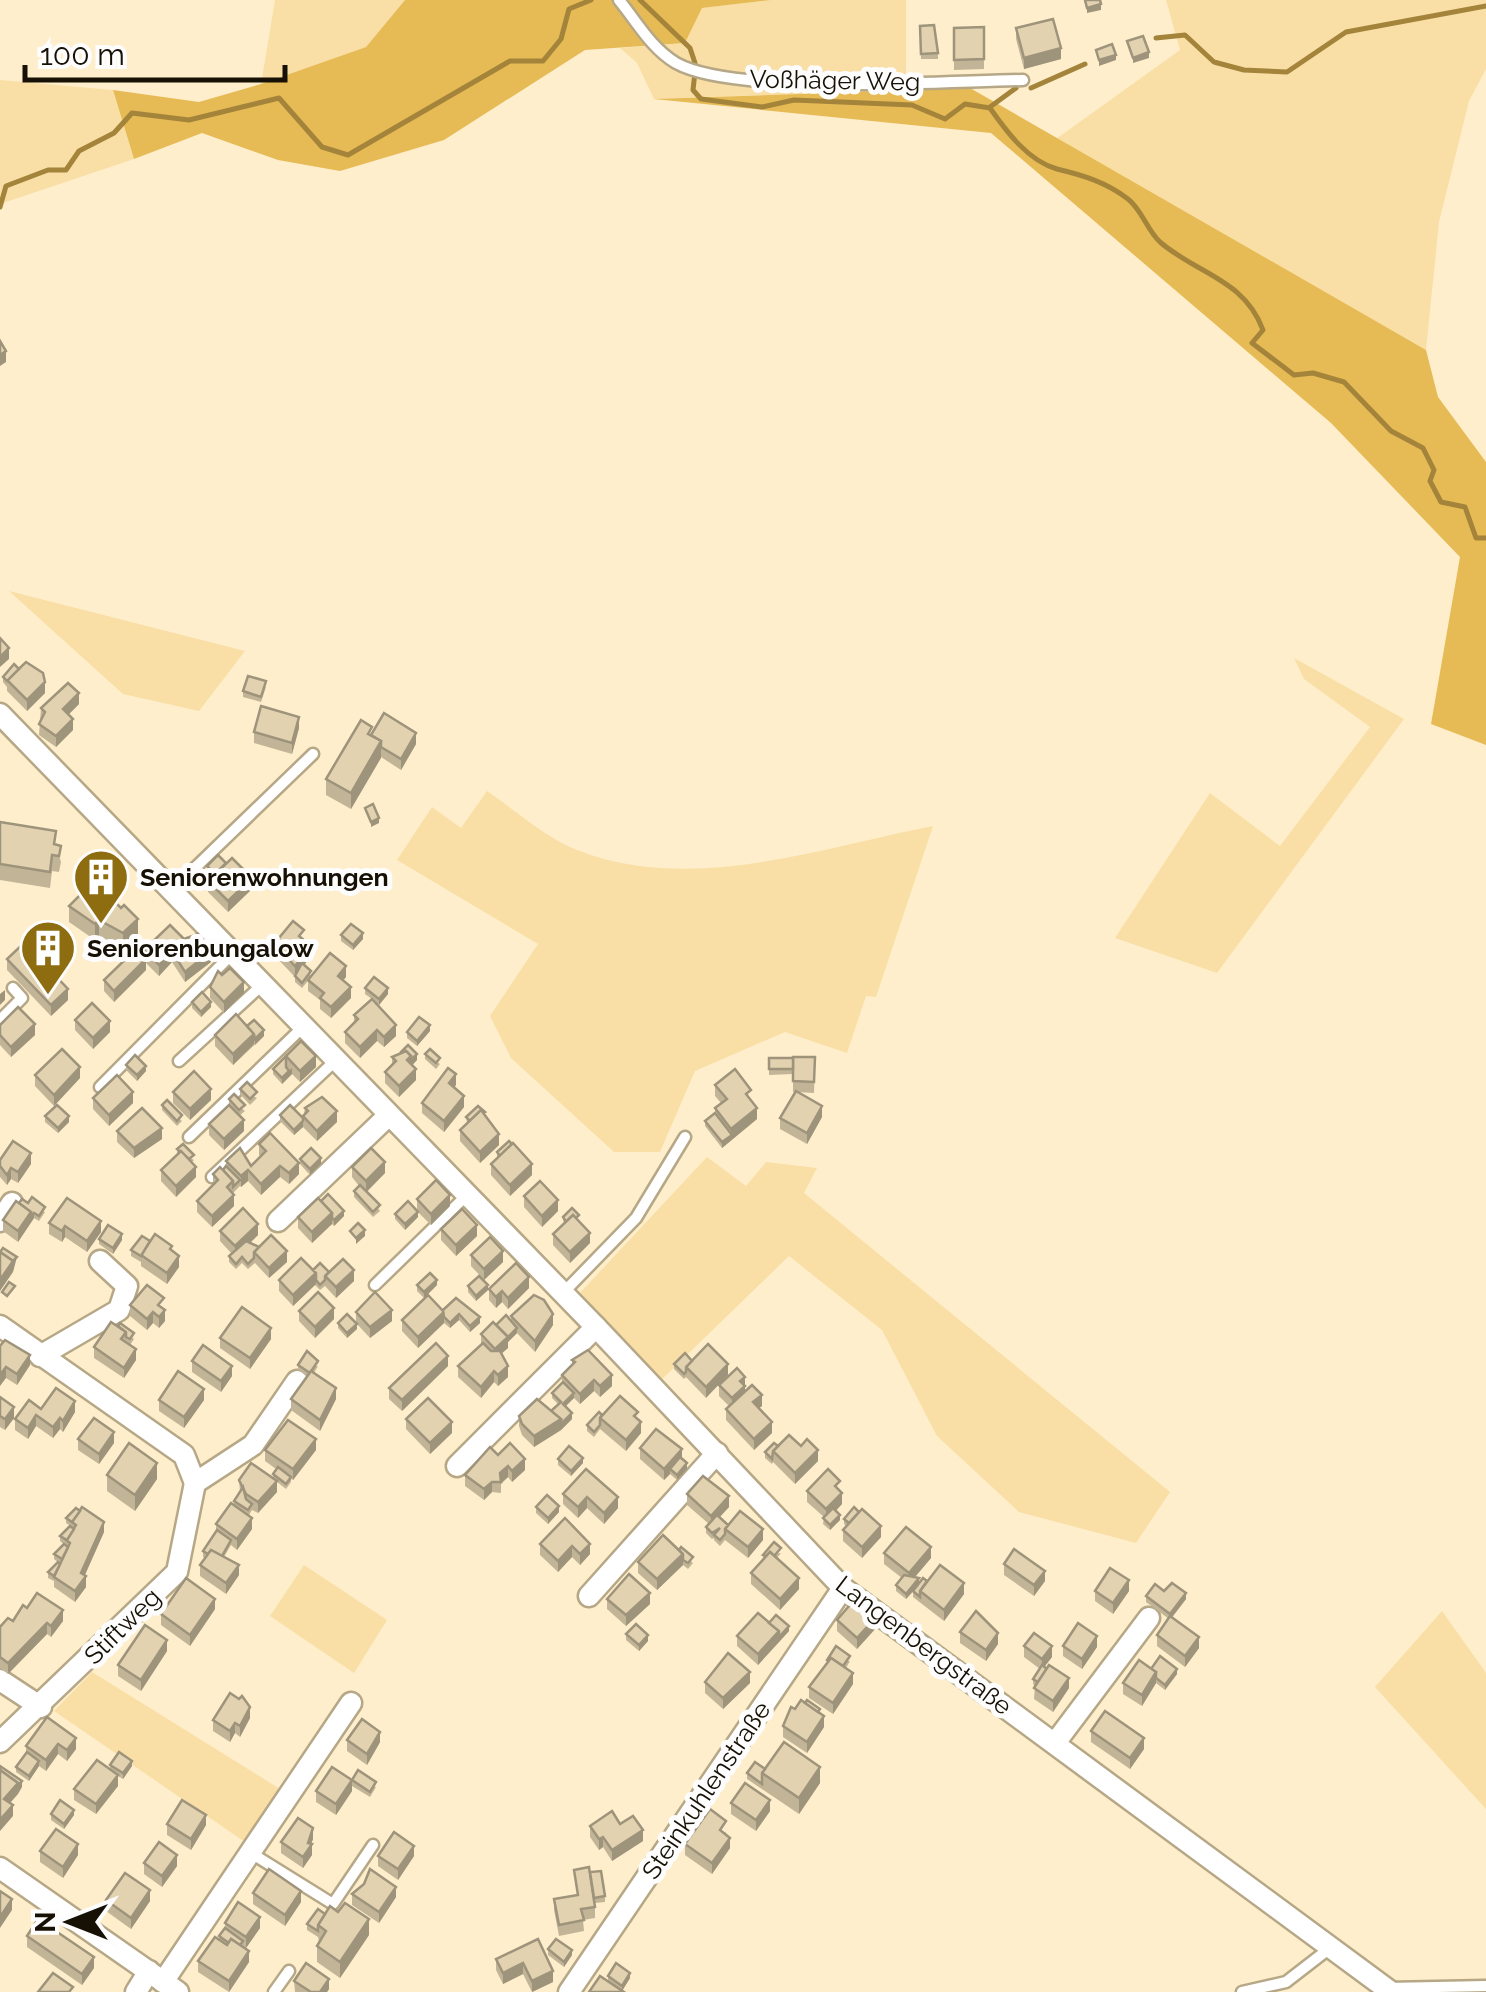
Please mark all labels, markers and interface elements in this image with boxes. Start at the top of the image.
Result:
scale bar [25,20,285,82]
text: 100 m [40,37,125,72]
street label: Voßhäger Weg [749,64,921,96]
building icon: Seniorenwohnungen [71,847,131,926]
place label: Seniorenwohnungen [140,862,389,892]
building icon: Seniorenbungalow [18,918,78,997]
place label: Seniorenbungalow [87,933,314,963]
street label: Langenbergstraße [830,1569,1018,1721]
street label: Stiftweg [78,1582,166,1670]
street label: Steinkuhlenstraße [635,1695,777,1885]
north arrow [20,1872,120,1972]
text: N [29,1911,62,1933]

